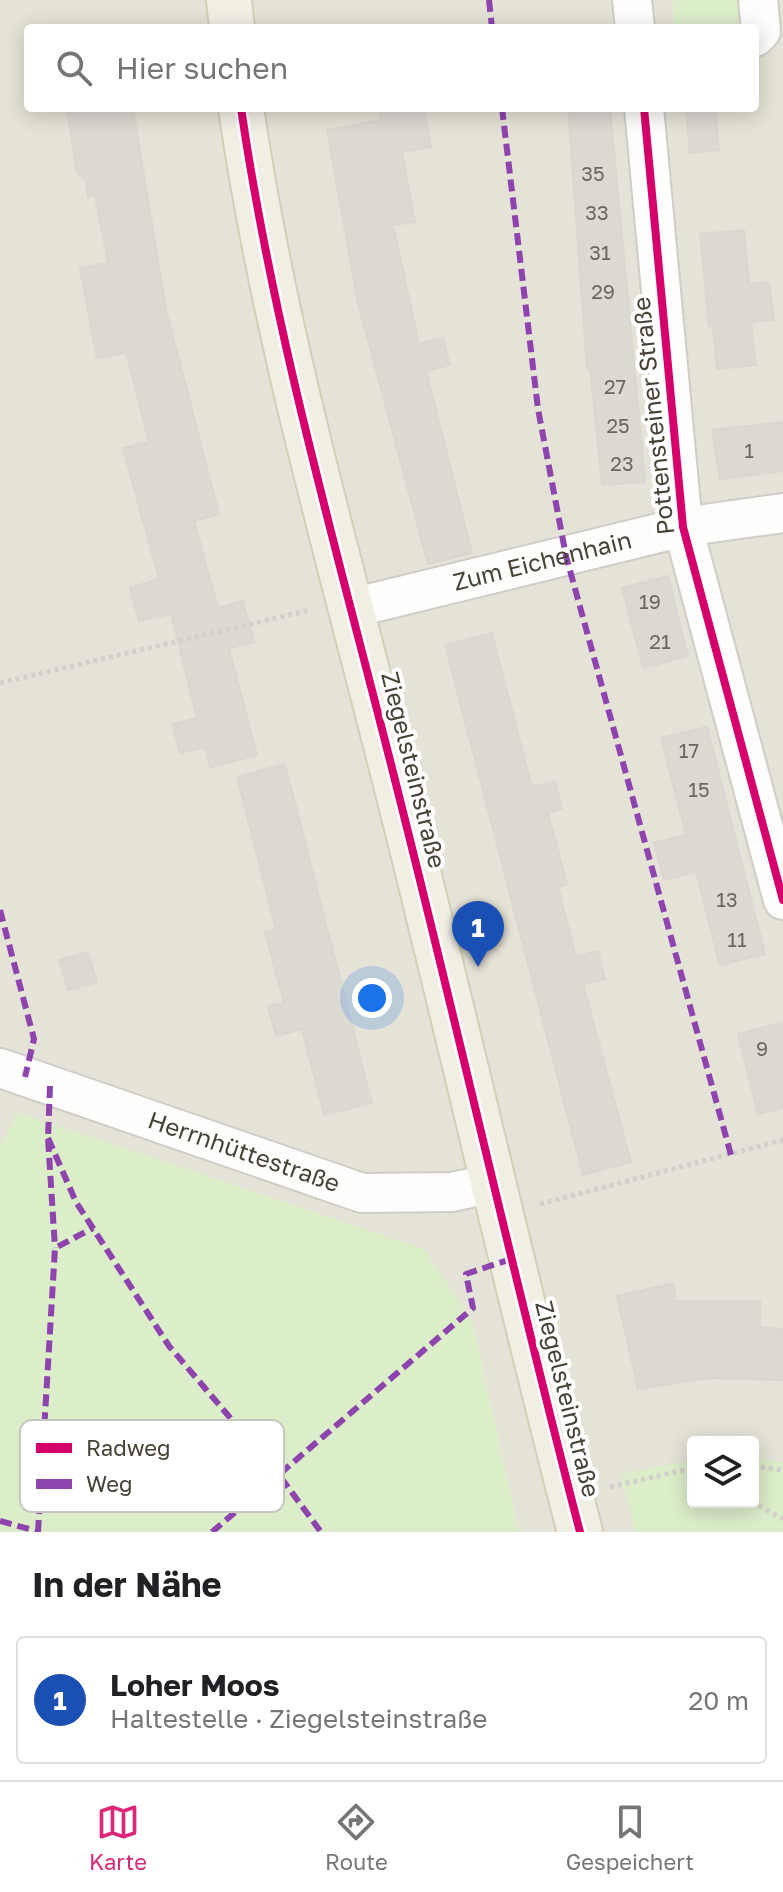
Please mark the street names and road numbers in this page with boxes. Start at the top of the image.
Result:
street label: Pottensteiner Straße [626,296,679,537]
street label: Zum Eichenhain [450,524,634,596]
street label: Ziegelsteinstraße [376,668,453,871]
street label: Herrnhüttestraße [145,1104,344,1197]
street label: Ziegelsteinstraße [530,1297,607,1500]

